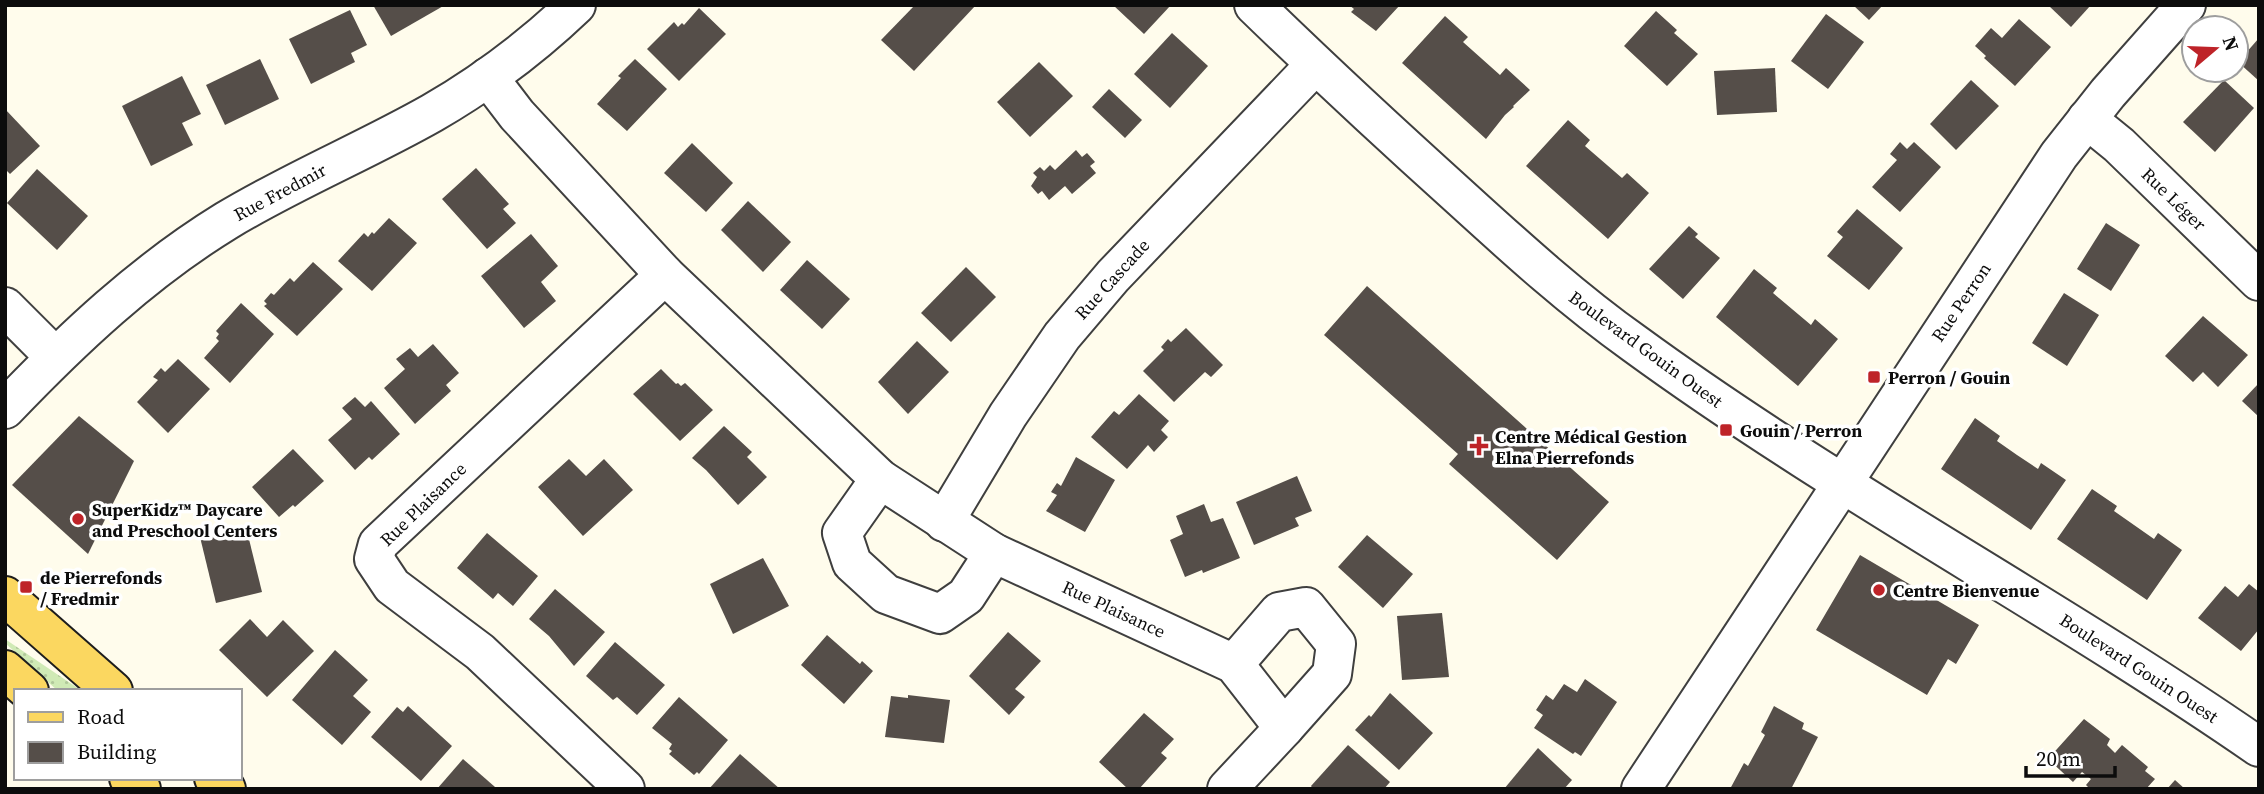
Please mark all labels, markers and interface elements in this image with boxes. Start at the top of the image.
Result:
north arrow [2180,14,2250,84]
text: N [2217,33,2246,54]
street label: Rue Fredmir [229,157,331,227]
street label: Rue Léger [2136,162,2212,236]
street label: Rue Cascade [1069,233,1155,325]
street label: Rue Perron [1925,257,1997,346]
street label: Boulevard Gouin Ouest [1564,285,1728,413]
place label: Perron / Gouin [1888,365,2010,390]
marker: Perron / Gouin [1866,369,1882,385]
place label: Gouin / Perron [1740,418,1862,443]
marker: Gouin / Perron [1718,422,1734,438]
place label: Centre Médical Gestion Elna Pierrefonds [1495,424,1687,470]
marker: Centre Médical Gestion Elna Pierrefonds [1469,436,1489,456]
street label: Rue Plaisance [374,456,472,552]
place label: SuperKidz™ Daycare and Preschool Centers [92,497,277,543]
marker: SuperKidz™ Daycare and Preschool Centers [70,511,86,527]
place label: de Pierrefonds / Fredmir [40,565,162,611]
street label: Rue Plaisance [1058,574,1170,644]
place label: Centre Bienvenue [1893,578,2039,603]
marker: de Pierrefonds / Fredmir [18,579,34,595]
marker: Centre Bienvenue [1871,582,1887,598]
street label: Boulevard Gouin Ouest [2055,607,2223,729]
legend [14,689,242,780]
text: Road [77,702,125,731]
scale bar [2026,734,2115,778]
text: Building [77,737,156,766]
text: 20 m [2036,744,2081,773]

